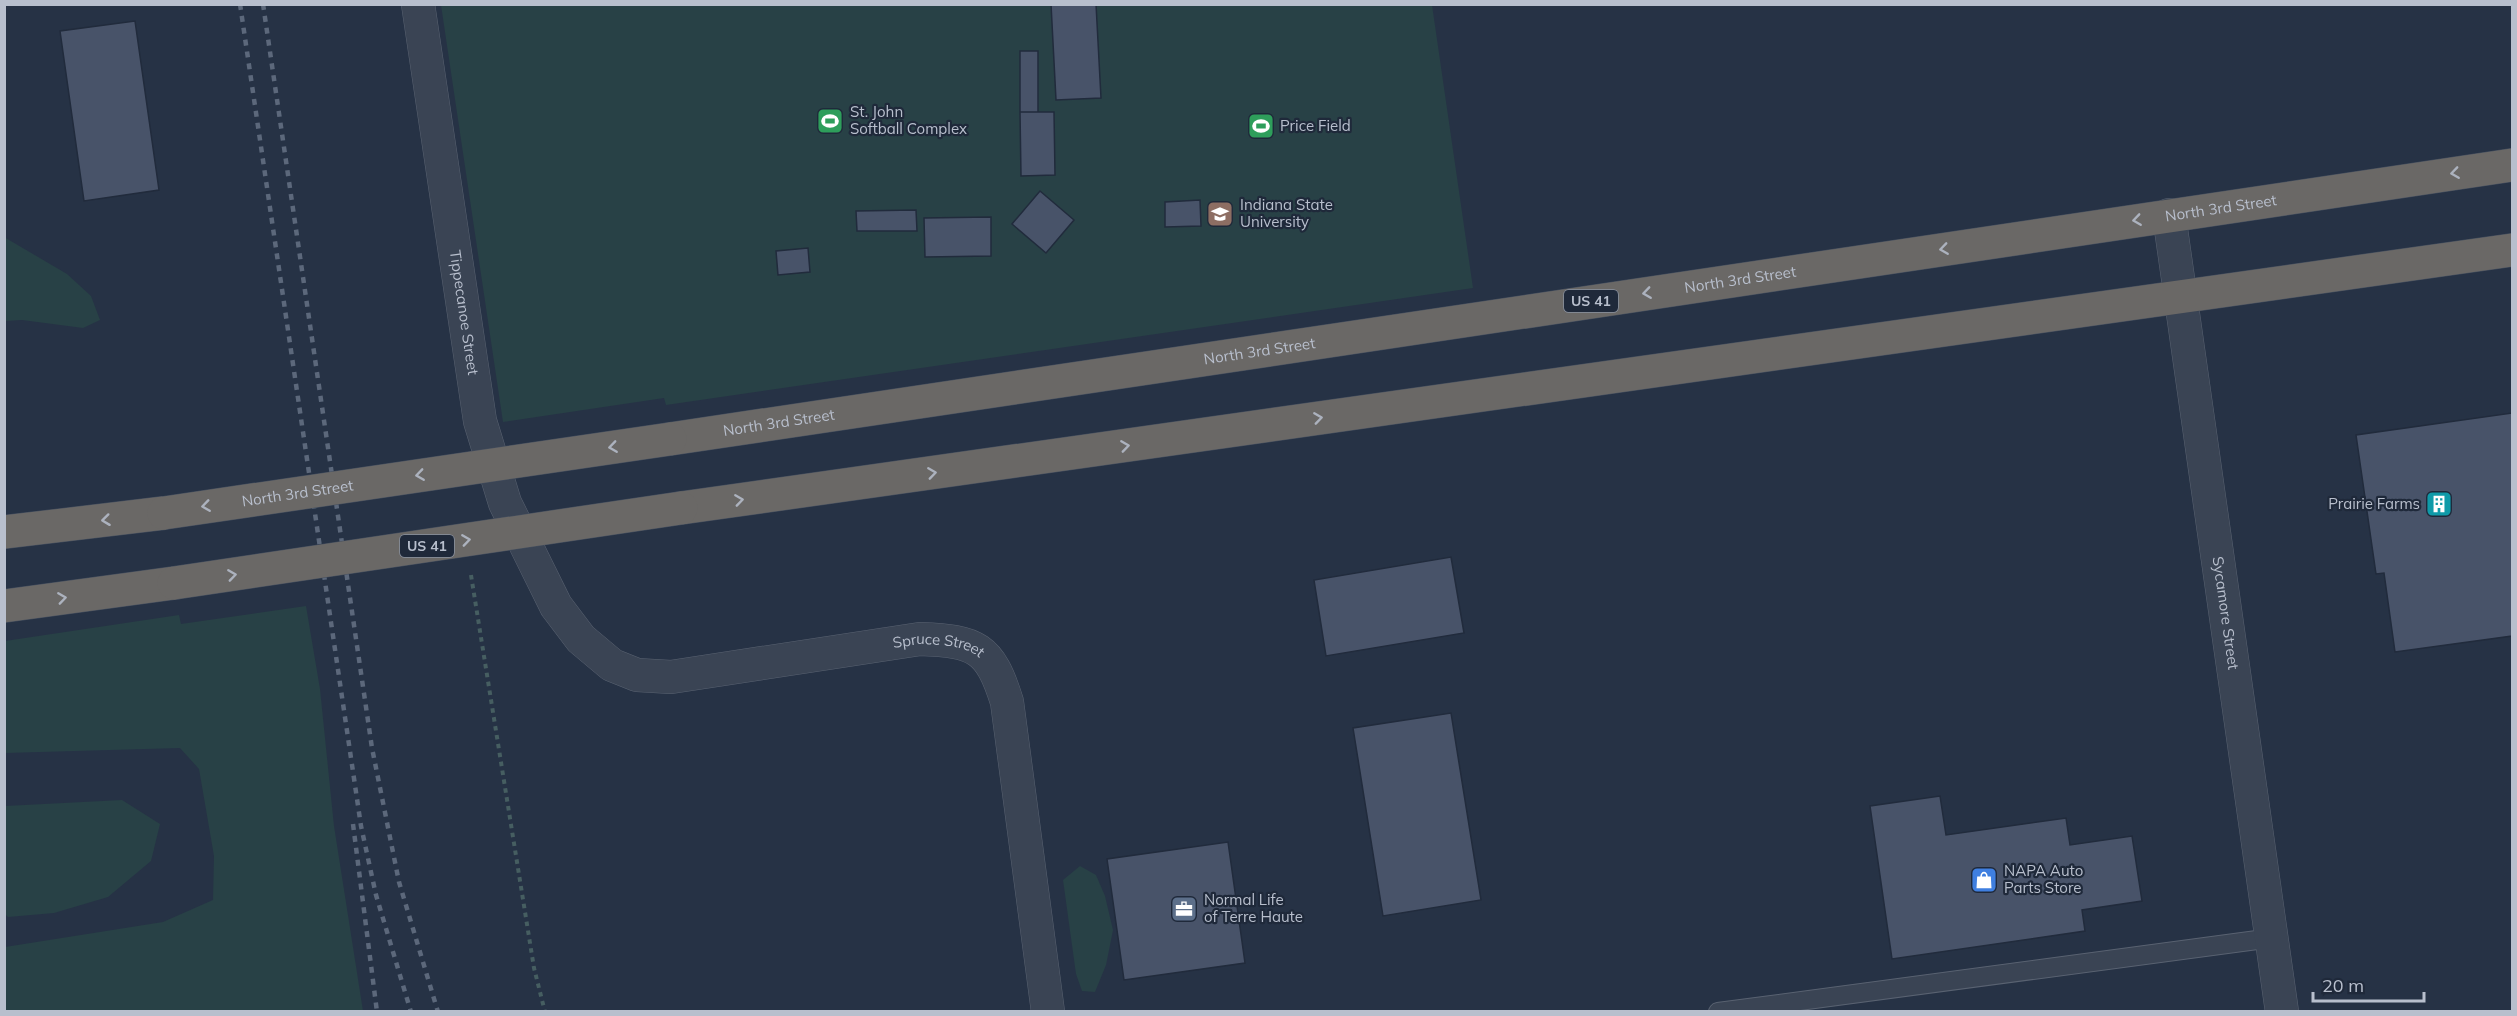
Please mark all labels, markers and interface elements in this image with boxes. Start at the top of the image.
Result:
place label: St. John Softball Complex [850,102,967,138]
sports icon: St. John Softball Complex [815,106,845,136]
sports icon: Price Field [1246,111,1276,141]
place label: Price Field [1280,116,1351,135]
one-way arrow [2450,167,2459,179]
street label: North 3rd Street [2164,190,2278,225]
place label: Indiana State University [1240,195,1333,231]
school or university icon: Indiana State University [1205,199,1235,229]
one-way arrow [2132,214,2142,226]
one-way arrow [1940,242,1949,254]
street label: Tippecanoe Street [446,249,483,376]
street label: North 3rd Street [1683,262,1797,297]
one-way arrow [1643,287,1652,299]
road number: US 41 [1564,290,1618,312]
street label: North 3rd Street [1202,333,1316,368]
street label: North 3rd Street [722,405,836,440]
one-way arrow [1313,413,1323,425]
one-way arrow [1120,440,1130,452]
one-way arrow [608,441,617,453]
one-way arrow [927,467,936,479]
one-way arrow [415,469,424,481]
street label: North 3rd Street [240,475,355,511]
building icon: Prairie Farms [2424,489,2454,519]
place label: Prairie Farms [2328,494,2420,513]
one-way arrow [734,495,743,507]
one-way arrow [201,500,210,512]
one-way arrow [101,513,111,526]
road number: US 41 [400,535,454,557]
one-way arrow [462,535,471,547]
street label: Sycamore Street [2209,555,2243,671]
one-way arrow [227,569,237,581]
one-way arrow [58,593,67,605]
street label: Spruce Street [891,629,989,661]
place label: NAPA Auto Parts Store [2004,861,2083,897]
shop icon: NAPA Auto Parts Store [1969,865,1999,895]
place label: Normal Life of Terre Haute [1204,890,1303,926]
office icon: Normal Life of Terre Haute [1169,894,1199,924]
scale bar [2313,965,2424,1003]
text: 20 m [2322,974,2364,997]

